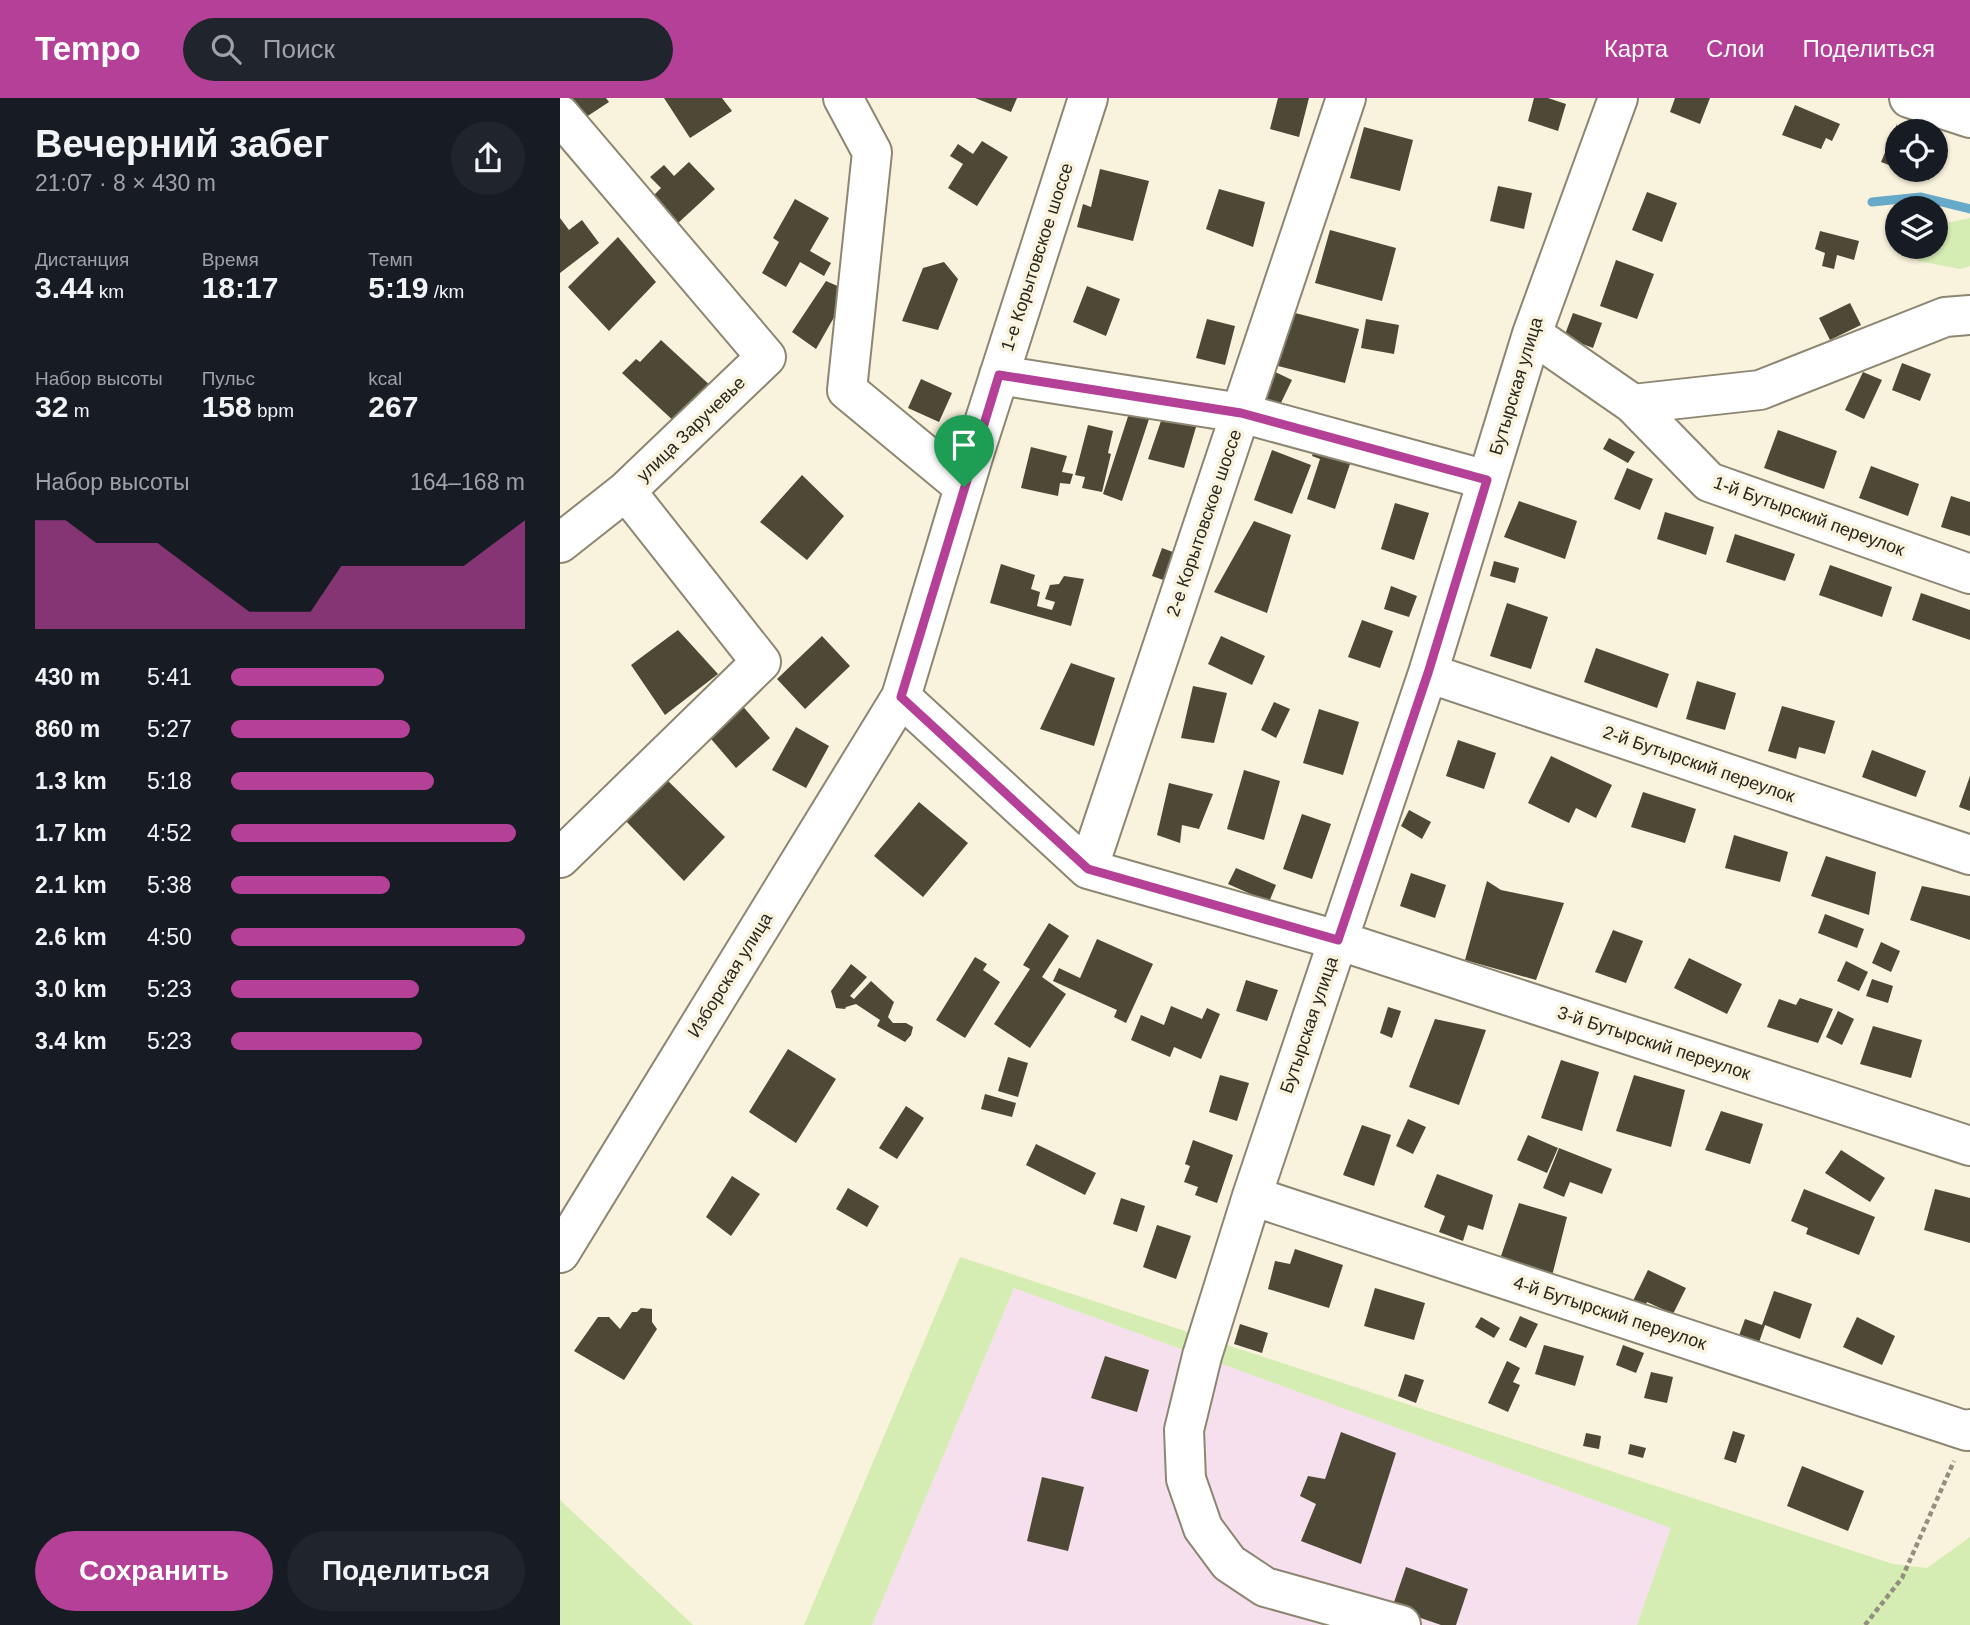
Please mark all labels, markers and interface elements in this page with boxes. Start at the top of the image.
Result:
search box [183,18,673,81]
text: Tempo [35,30,141,67]
icon: search [207,30,245,68]
text: Поиск [263,34,335,64]
text: Карта [1604,35,1668,62]
text: Слои [1706,35,1764,62]
text: Поделиться [1802,35,1935,62]
map controls [1885,119,1948,259]
button: locate [1885,119,1948,182]
button: share [451,121,525,195]
text: Вечерний забег [35,123,329,165]
street label: 1-е Корытовское шоссе [997,160,1077,354]
text: 21:07 · 8 × 430 m [35,170,216,196]
button: layers [1885,196,1948,259]
text: Дистанция [35,249,129,270]
text: Время [202,249,259,270]
text: Темп [368,249,413,270]
text: 3.44 [35,271,93,304]
text: 18:17 [202,271,278,304]
text: 5:19 [368,271,428,304]
text: km [93,281,124,302]
text: /km [428,281,464,302]
street label: Бутырская улица [1486,314,1547,457]
text: Набор высоты [35,368,163,389]
text: Пульс [202,368,255,389]
text: kcal [368,368,402,389]
street label: улица Заручевье [633,372,749,486]
text: 32 [35,390,68,423]
text: 158 [202,390,252,423]
text: 267 [368,390,418,423]
text: m [68,400,89,421]
text: bpm [252,400,294,421]
pin [934,415,994,487]
icon: arrive [945,426,983,464]
street label: 2-е Корытовское шоссе [1163,427,1245,619]
text: Набор высоты [35,469,189,495]
text: 164–168 m [410,469,525,495]
street label: 1-й Бутырский переулок [1711,472,1907,560]
text: 430 m [35,664,100,690]
text: 5:41 [147,664,192,690]
text: 860 m [35,716,100,742]
text: 5:27 [147,716,192,742]
street label: 2-й Бутырский переулок [1601,722,1798,806]
text: 1.3 km [35,768,107,794]
text: 5:18 [147,768,192,794]
text: 1.7 km [35,820,107,846]
text: 4:52 [147,820,192,846]
text: 2.1 km [35,872,107,898]
text: 5:38 [147,872,192,898]
street label: Изборская улица [684,908,777,1041]
text: 2.6 km [35,924,107,950]
text: 4:50 [147,924,192,950]
street label: Бутырская улица [1276,953,1342,1096]
text: 3.0 km [35,976,107,1002]
text: 5:23 [147,976,192,1002]
street label: 3-й Бутырский переулок [1555,1002,1753,1084]
text: 3.4 km [35,1028,107,1054]
text: 5:23 [147,1028,192,1054]
street label: 4-й Бутырский переулок [1511,1272,1709,1354]
button: Сохранить [35,1531,273,1611]
button: Поделиться [287,1531,525,1611]

